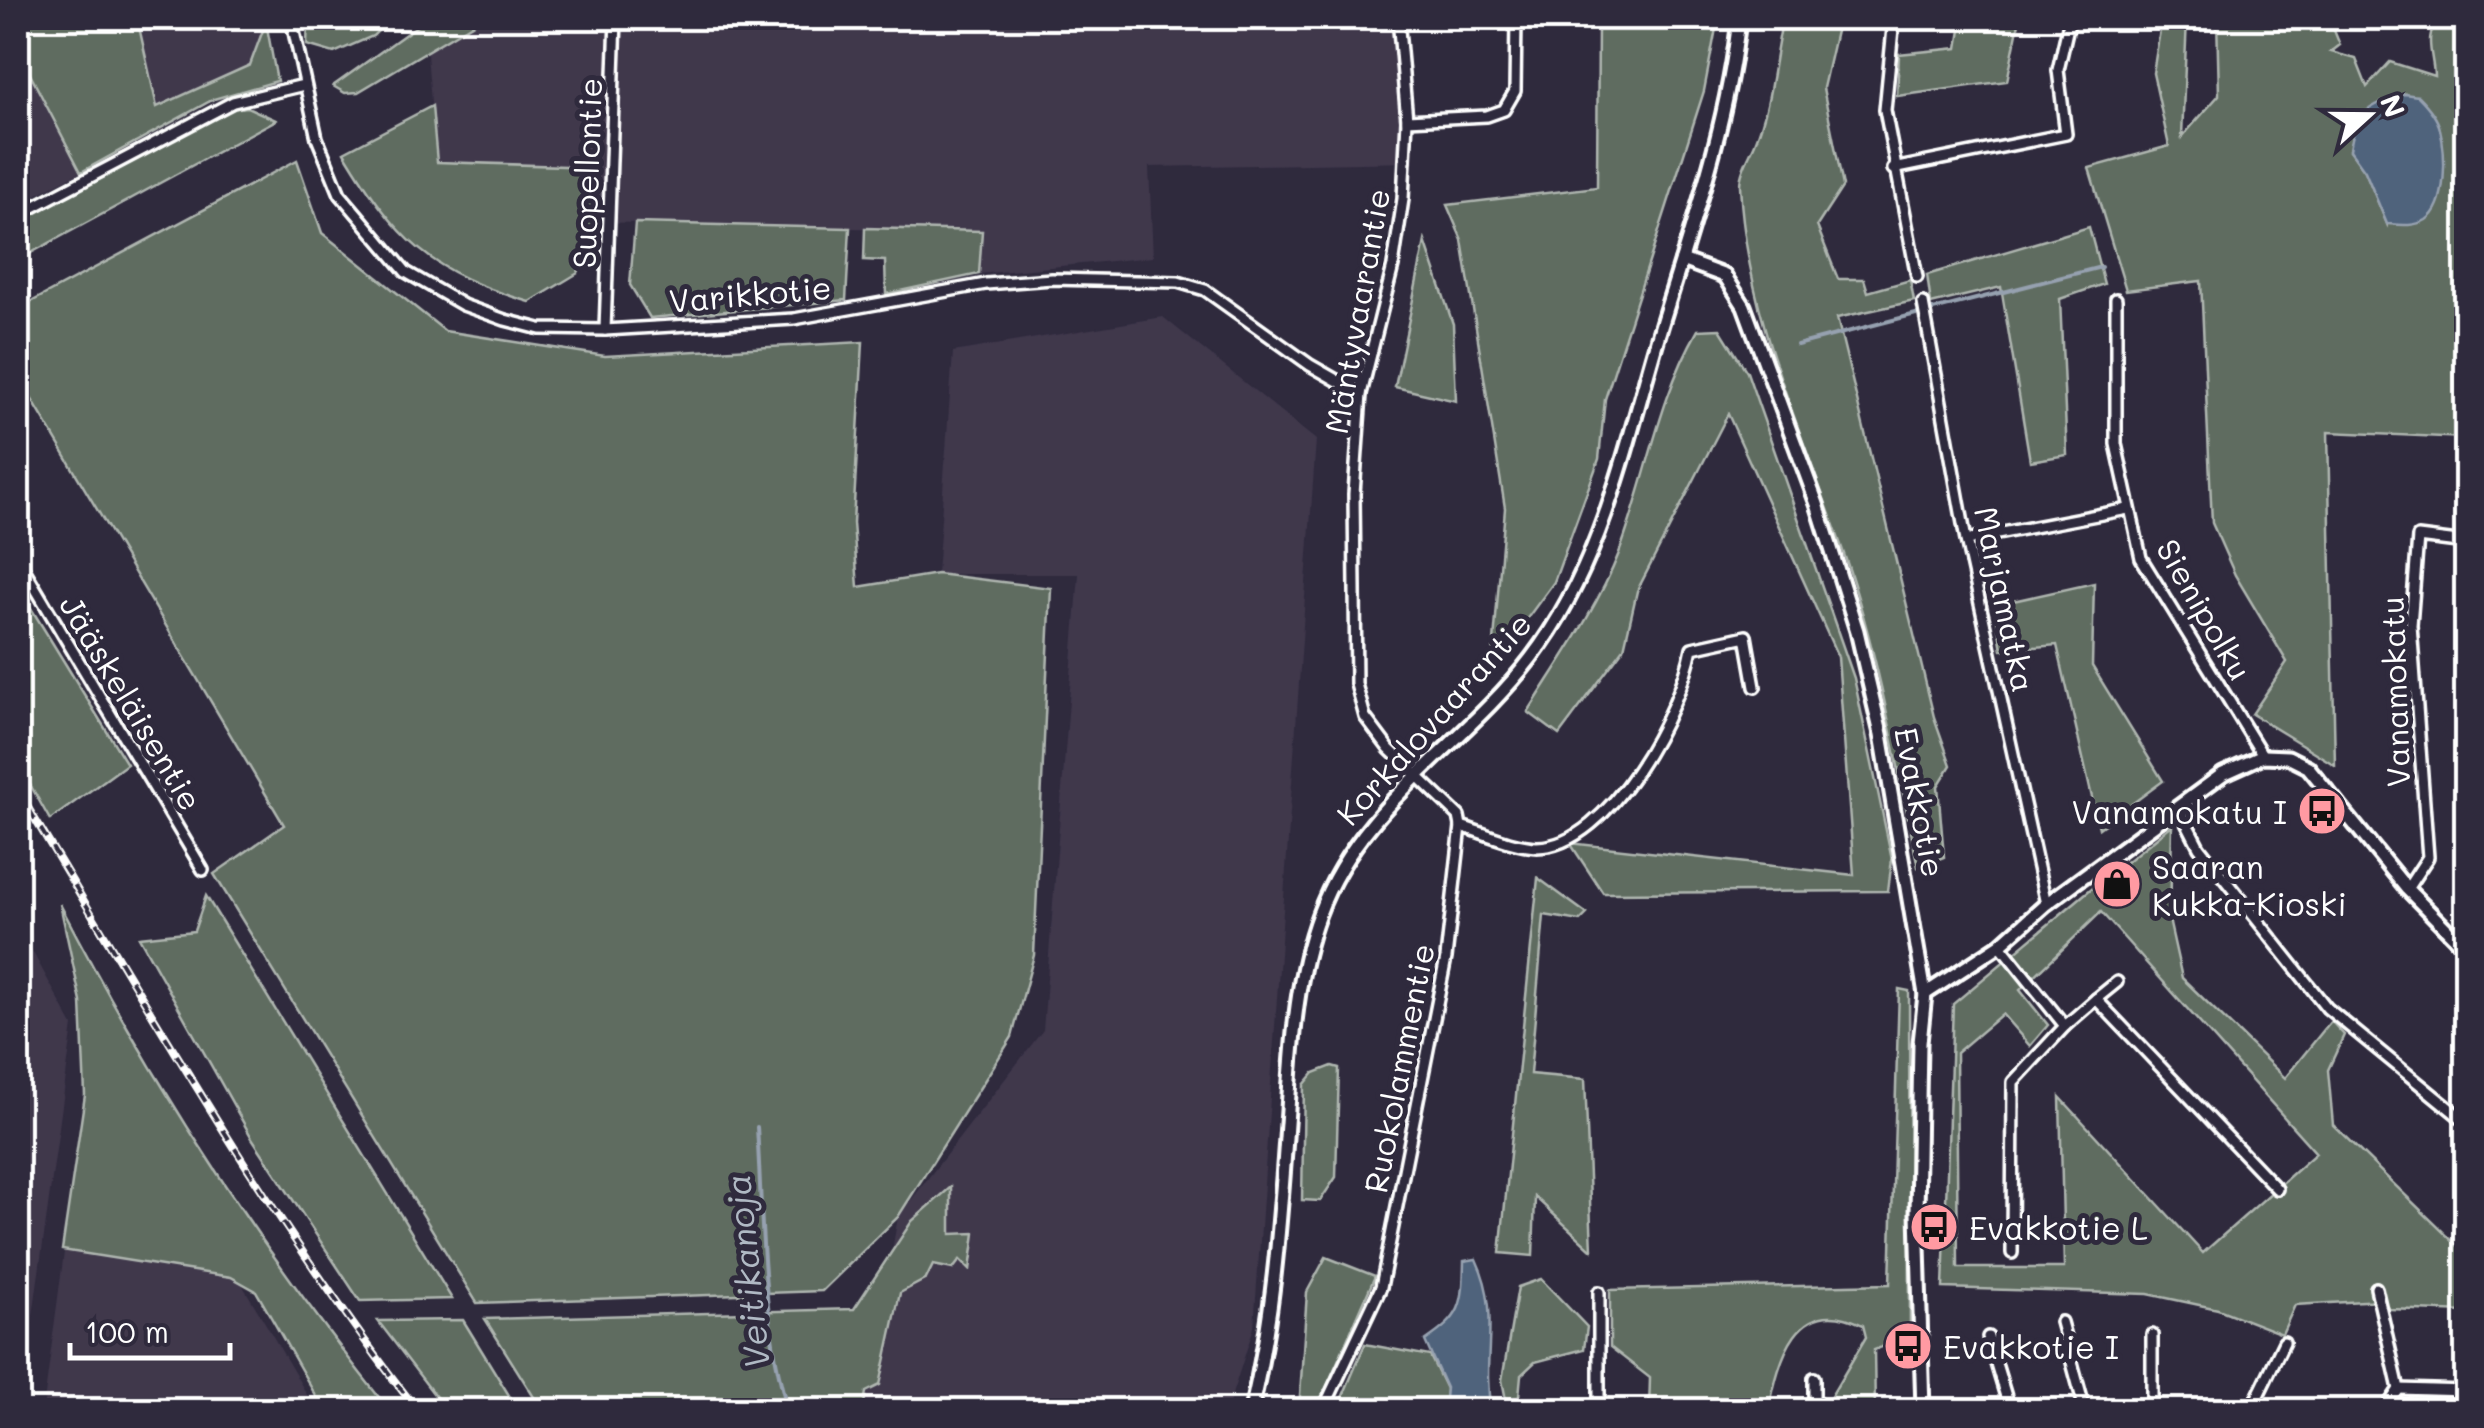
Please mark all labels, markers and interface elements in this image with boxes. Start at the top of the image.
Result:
north arrow [2319,65,2419,165]
street label: Suopellontie [562,77,610,269]
text: N [2373,89,2414,122]
street label: Mäntyvaarantie [1314,185,1399,437]
street label: Varikkotie [667,265,833,321]
street label: Marjamatka [1966,502,2046,696]
street label: Sienipolku [2148,531,2262,687]
street label: Jääskeläisentie [51,586,213,818]
street label: Vanamokatu [2370,596,2418,788]
street label: Korkalovaarantie [1326,603,1540,833]
street label: Evakkotie [1886,723,1956,881]
bus stop icon: Vanamokatu I [2296,785,2348,837]
place label: Vanamokatu I [2072,790,2287,832]
place label: Saaran Kukka-Kioski [2152,845,2347,924]
shop icon: Saaran Kukka-Kioski [2091,858,2143,910]
street label: Ruokolammentie [1353,940,1443,1196]
water label: Veitikanoja [713,1172,779,1372]
bus stop icon: Evakkotie L [1908,1201,1960,1253]
place label: Evakkotie L [1969,1206,2148,1248]
scale bar [70,1298,230,1360]
text: 100 m [85,1311,169,1351]
bus stop icon: Evakkotie I [1882,1320,1934,1372]
place label: Evakkotie I [1943,1325,2119,1367]

